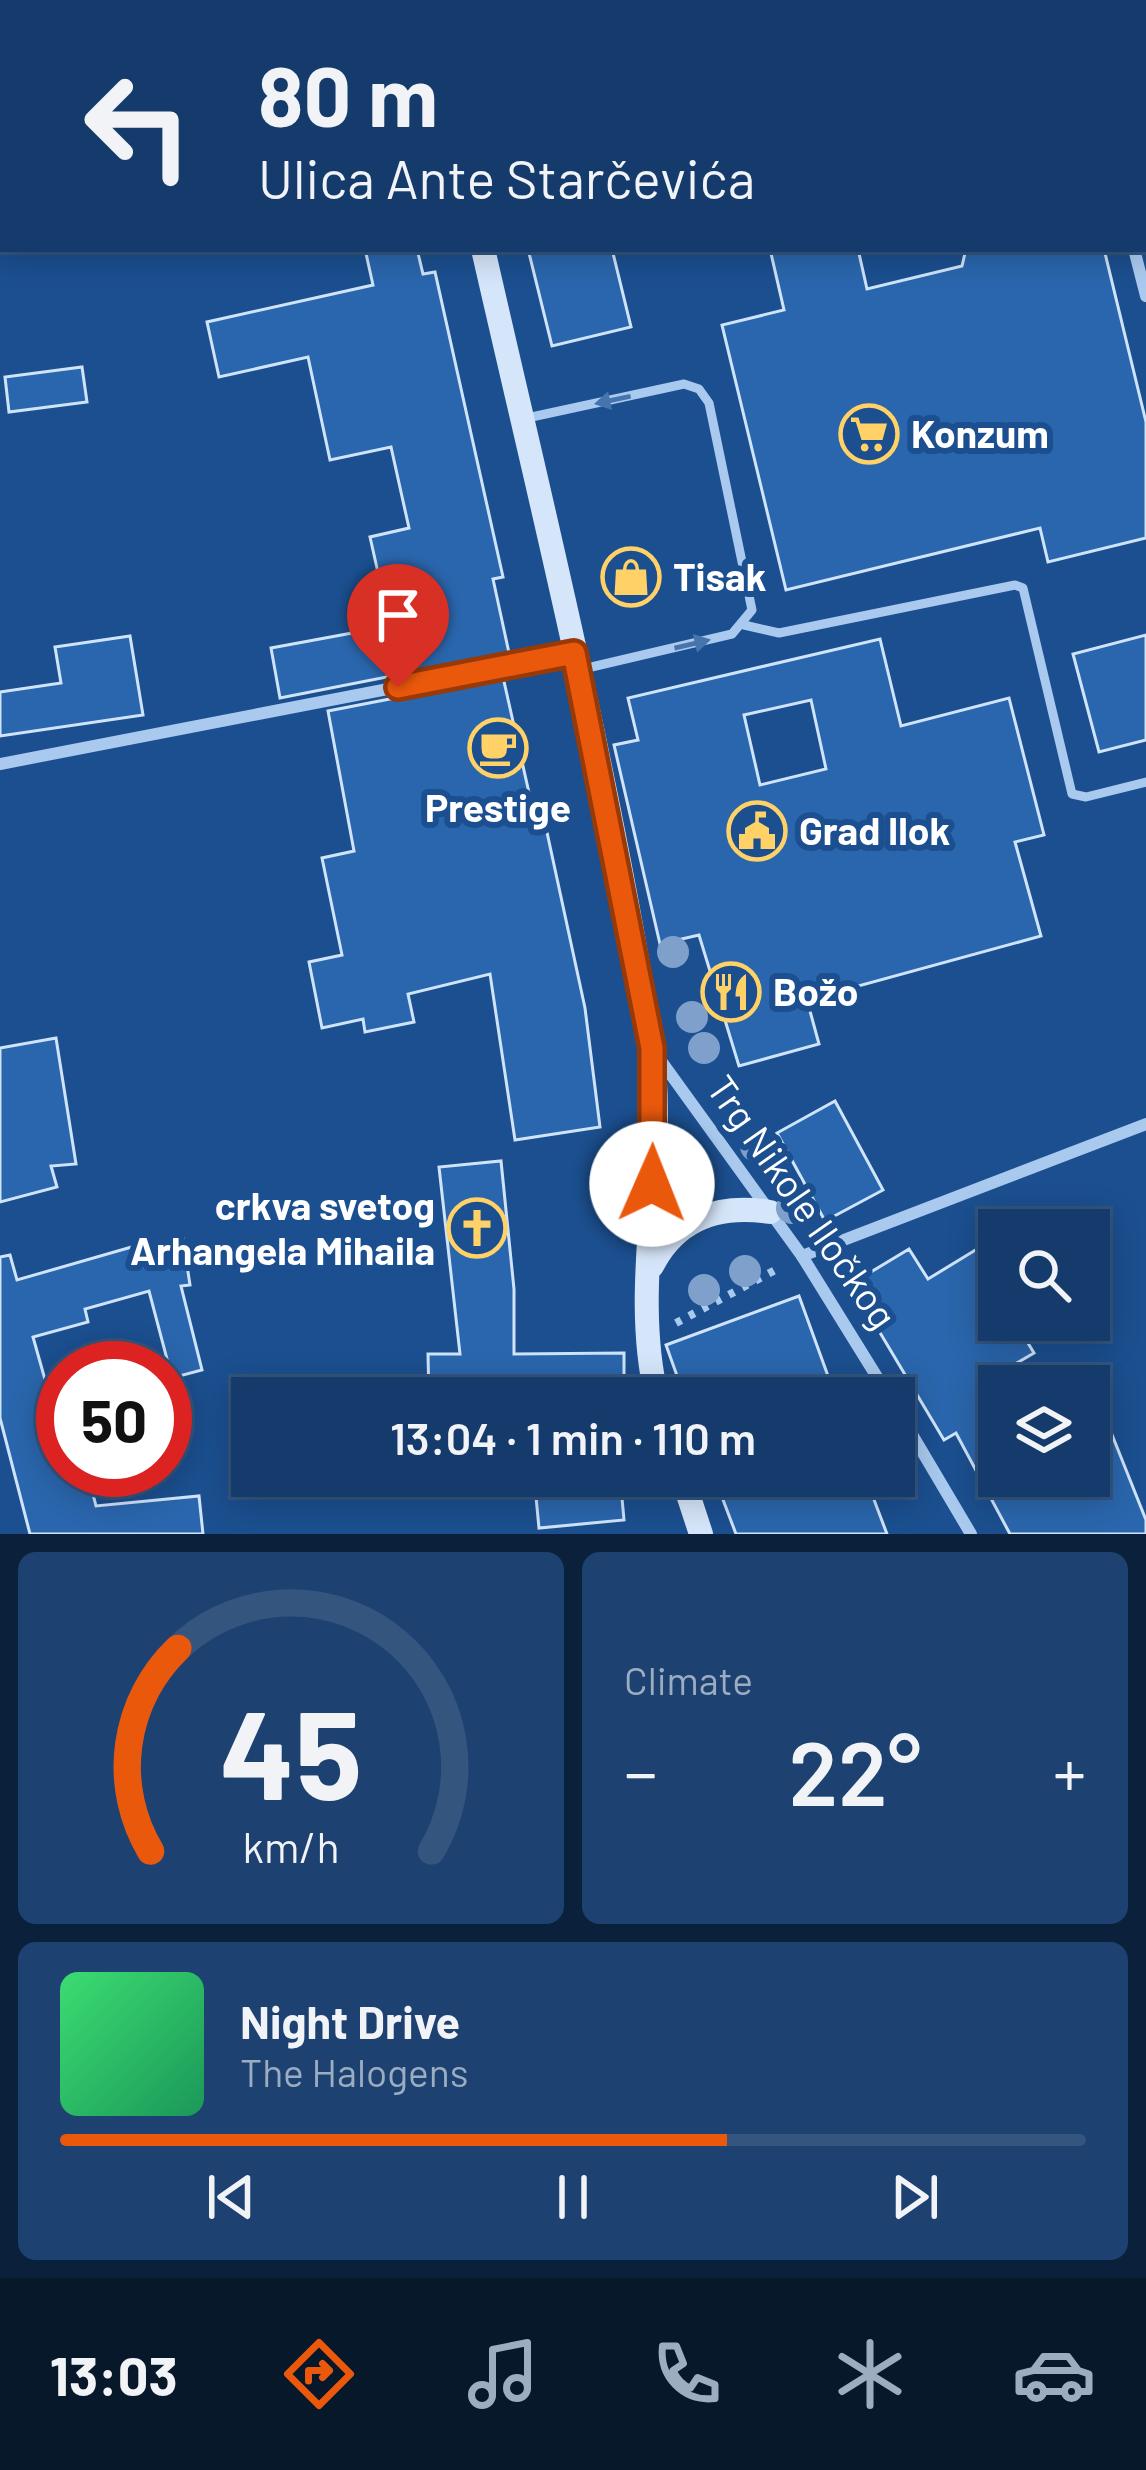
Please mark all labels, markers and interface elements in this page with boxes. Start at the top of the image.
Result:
text: 80 m [258,43,438,144]
icon: left [60,48,216,204]
text: Ulica Ante Starčevića [258,145,755,210]
one-way arrow [593,391,631,410]
supermarket icon: Konzum [838,403,900,465]
place label: Konzum [911,409,1049,456]
shop icon: Tisak [600,546,662,608]
place label: Tisak [673,552,766,599]
pin [347,564,449,687]
icon: arrive [365,582,431,648]
one-way arrow [673,633,711,652]
cafe icon: Prestige [467,717,529,779]
place label: Prestige [425,783,571,830]
public building icon: Grad Ilok [726,800,788,862]
place label: Grad Ilok [799,806,950,853]
restaurant icon: Božo [700,961,762,1023]
place label: Božo [773,967,859,1014]
street label: Trg Nikole Iločkog [699,1066,908,1337]
position arrow [589,1121,715,1247]
place label: crkva svetog Arhangela Mihaila [130,1181,435,1273]
church icon: crkva svetog Arhangela Mihaila [446,1197,508,1259]
map controls [978,1209,1110,1497]
button: search [978,1209,1110,1341]
speed limit sign: 50 [36,1341,192,1497]
button: layers [978,1365,1110,1497]
text: 13:04 · 1 min · 110 m [390,1410,756,1464]
text: Climate [624,1656,753,1703]
text: 45 [220,1675,362,1825]
text: 22° [788,1716,922,1824]
text: − [624,1731,657,1810]
text: + [1053,1731,1086,1810]
text: km/h [242,1820,340,1872]
text: Night Drive [240,1994,460,2048]
text: The Halogens [240,2048,469,2095]
icon: previous [198,2164,264,2230]
icon: pause [540,2164,606,2230]
icon: next [882,2164,948,2230]
icon: directions [277,2332,361,2416]
icon: music [461,2332,545,2416]
icon: phone [645,2332,729,2416]
icon: climate [828,2332,912,2416]
icon: car [1012,2332,1096,2416]
text: 13:03 [50,2342,178,2407]

